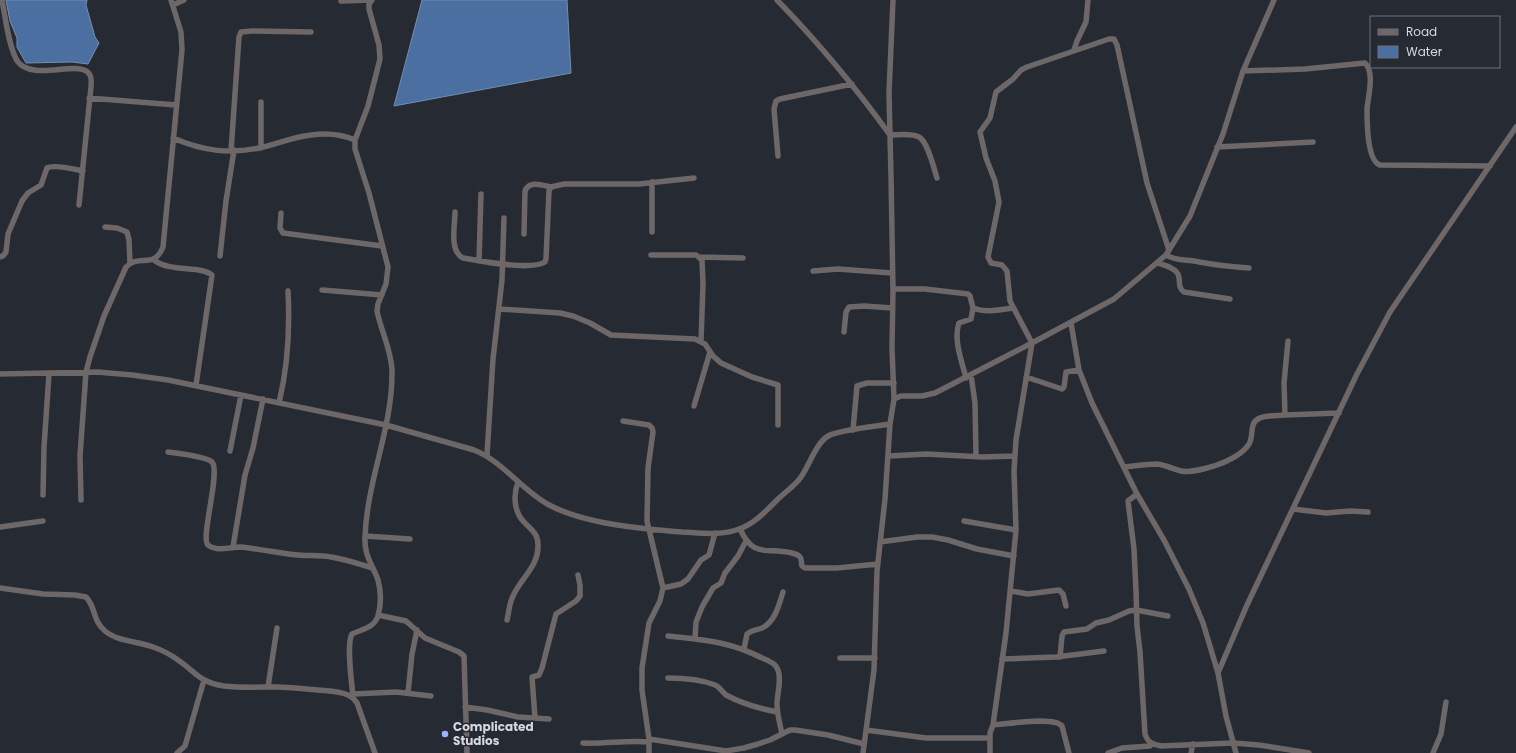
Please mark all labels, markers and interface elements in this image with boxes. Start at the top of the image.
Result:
legend [1370,16,1500,68]
text: Road [1406,23,1437,40]
text: Water [1406,43,1443,60]
place label: Complicated Studios [453,718,534,749]
marker: Complicated Studios [440,729,450,739]

